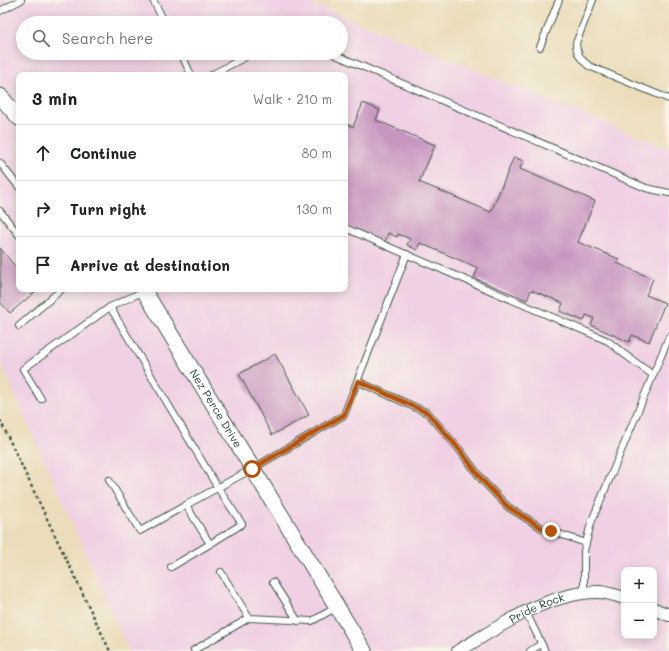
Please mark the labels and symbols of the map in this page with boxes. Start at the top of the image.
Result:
street label: Nez Perce Drive [187,366,246,451]
route start [243,460,261,478]
route end [542,522,560,540]
street label: Pride Rock [506,589,566,626]

